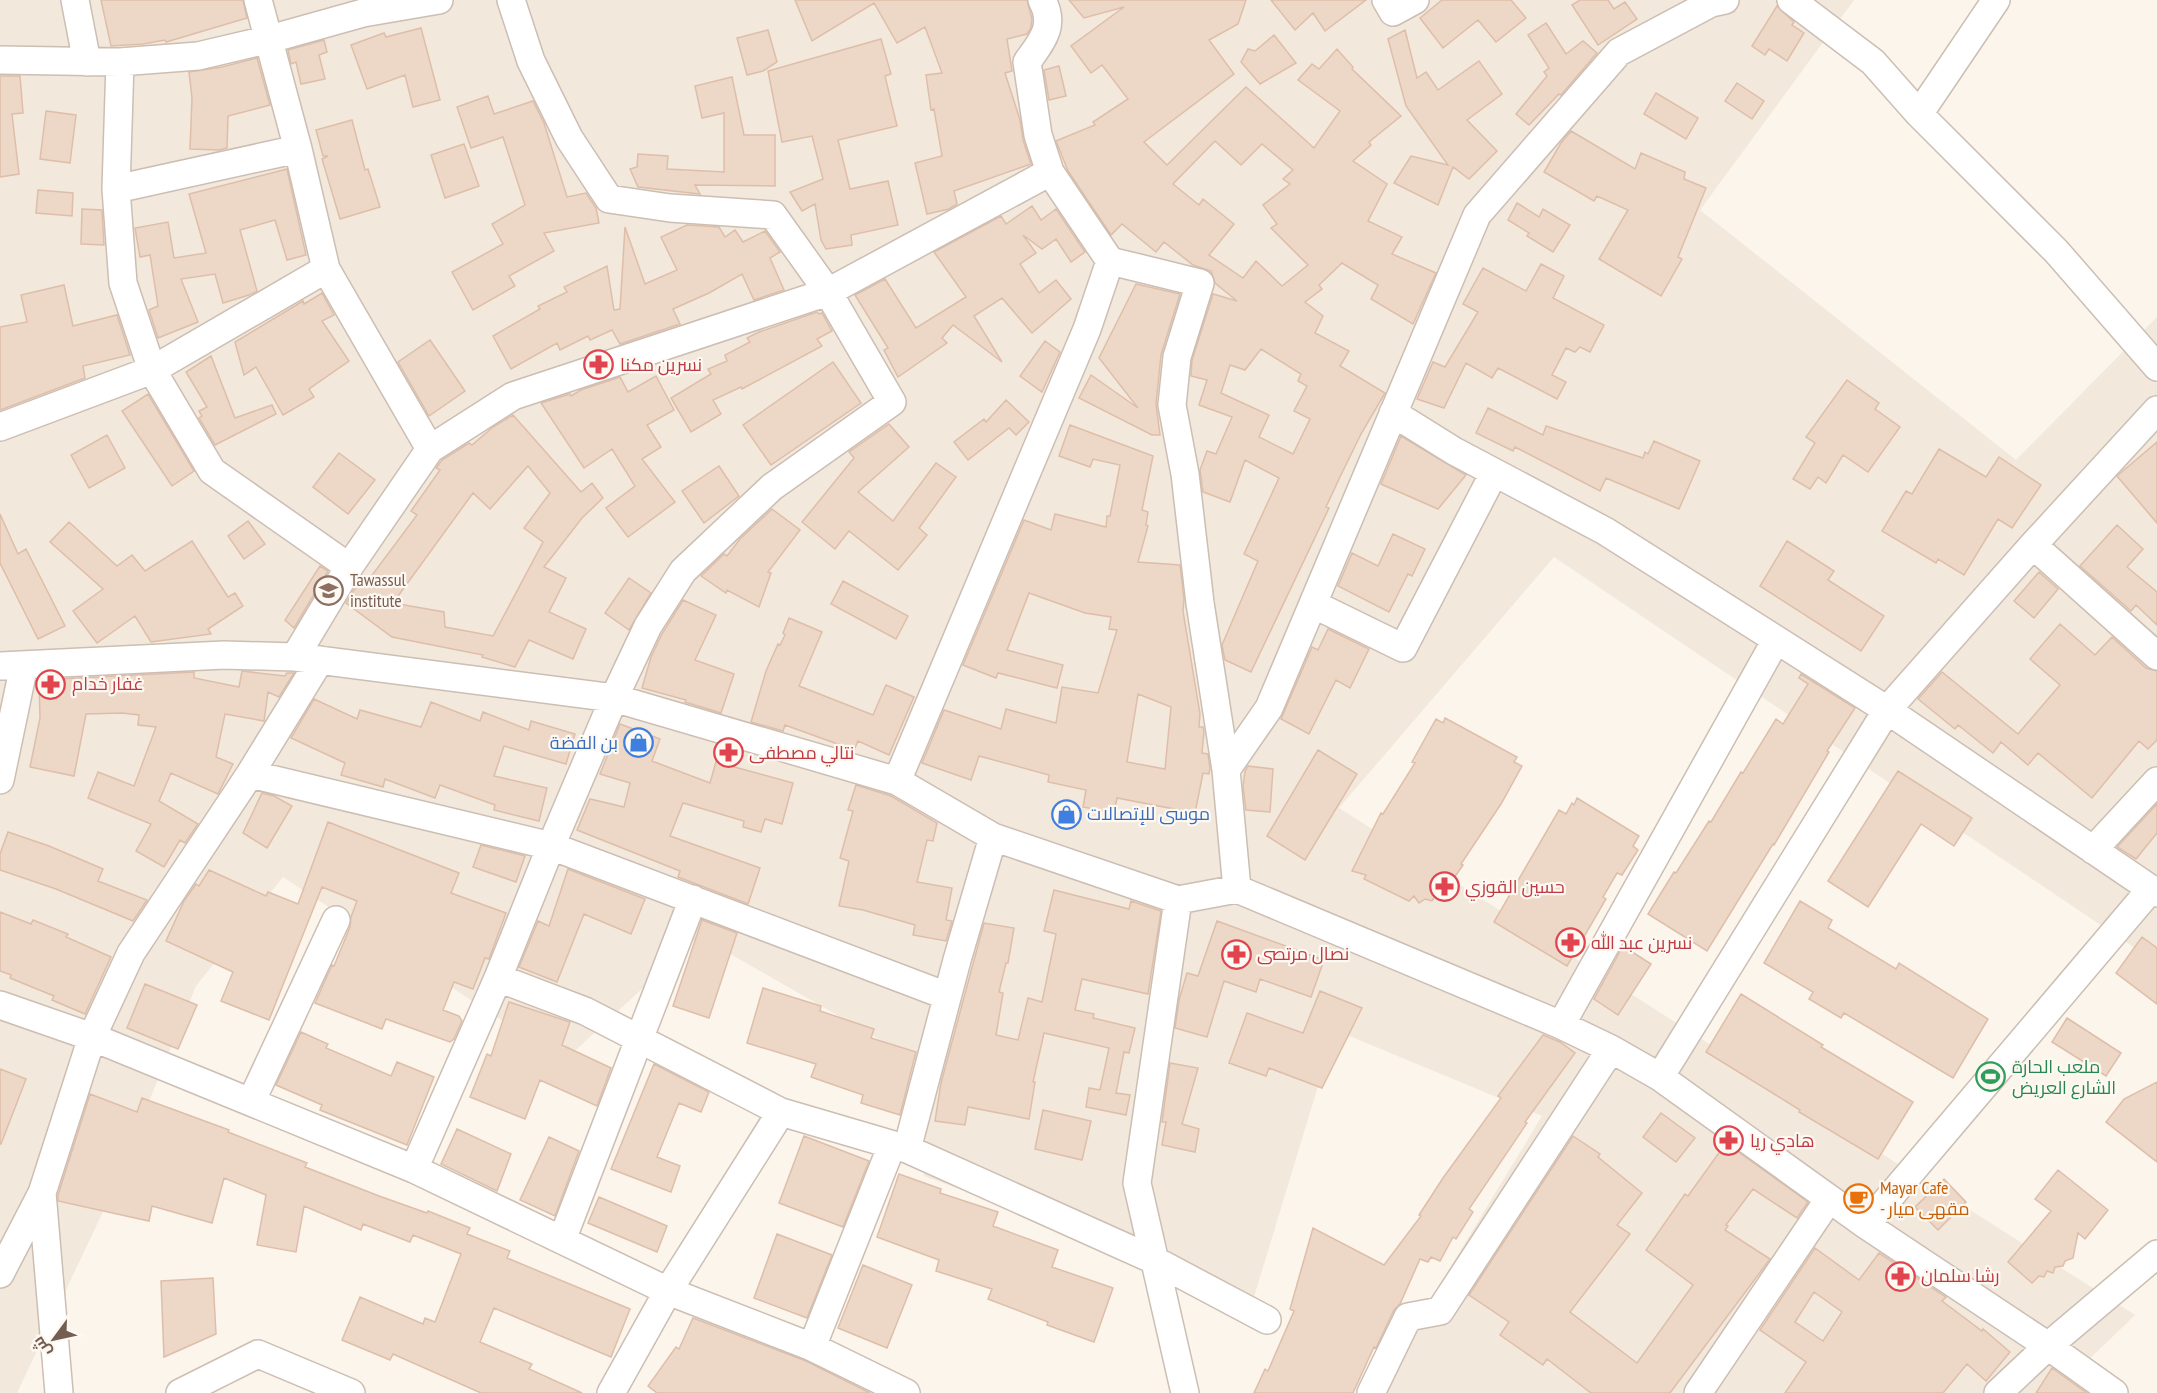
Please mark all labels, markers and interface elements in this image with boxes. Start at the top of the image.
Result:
pharmacy icon: نسرين مكنا [583,349,615,381]
place label: نسرين مكنا [620,353,702,376]
place label: Tawassul institute [350,568,407,612]
school or university icon: Tawassul institute [313,574,345,606]
pharmacy icon: غفار خدام [35,668,67,700]
place label: غفار خدام [72,672,144,696]
shop icon: بن الفضة [623,727,655,759]
place label: بن الفضة [550,731,618,754]
pharmacy icon: نتالي مصطفى [712,737,744,769]
place label: نتالي مصطفى [749,741,854,767]
shop icon: موسى للإتصالات [1050,798,1082,830]
place label: موسى للإتصالات [1087,802,1210,825]
pharmacy icon: حسين القوزي [1428,871,1460,903]
place label: حسين القوزي [1465,875,1565,901]
pharmacy icon: نسرين عبد الله [1554,927,1586,959]
place label: نسرين عبد الله [1591,931,1692,954]
pharmacy icon: نصال مرتصى [1220,938,1252,970]
place label: نصال مرتصى [1257,942,1349,965]
place label: ملعب الحارة الشارع العريض [2012,1055,2116,1100]
sports icon: ملعب الحارة الشارع العريض [1975,1061,2007,1093]
pharmacy icon: هادي ريا [1713,1125,1745,1157]
place label: هادي ريا [1750,1129,1815,1155]
place label: Mayar Cafe - مقهى ميار [1880,1176,1969,1220]
cafe icon: Mayar Cafe - مقهى ميار [1843,1182,1875,1214]
pharmacy icon: رشا سلمان [1884,1260,1916,1292]
place label: رشا سلمان [1921,1264,2000,1287]
north arrow [24,1309,84,1369]
text: ش [27,1333,55,1361]

